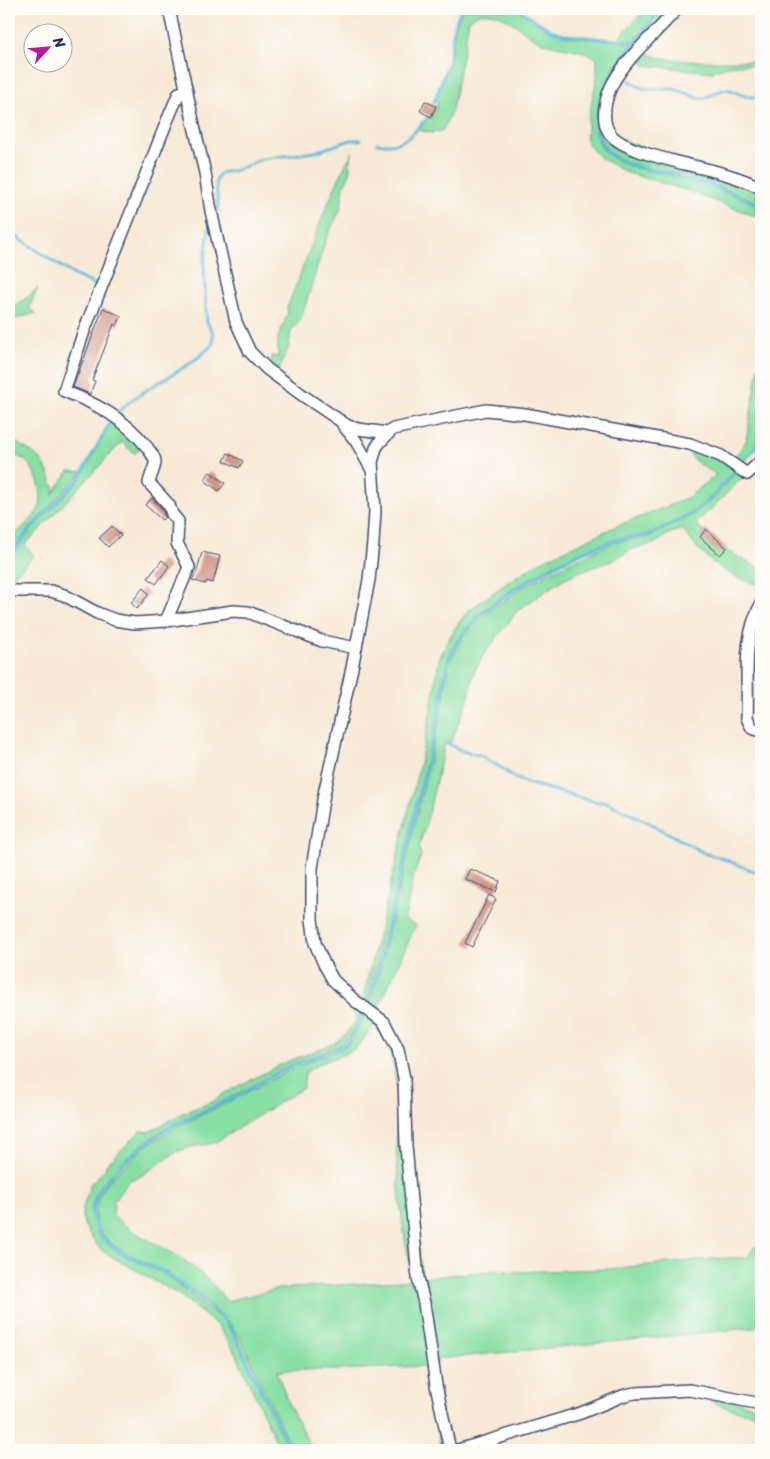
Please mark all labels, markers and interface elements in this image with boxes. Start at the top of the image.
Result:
north arrow [22,22,72,72]
text: N [45,32,73,53]

